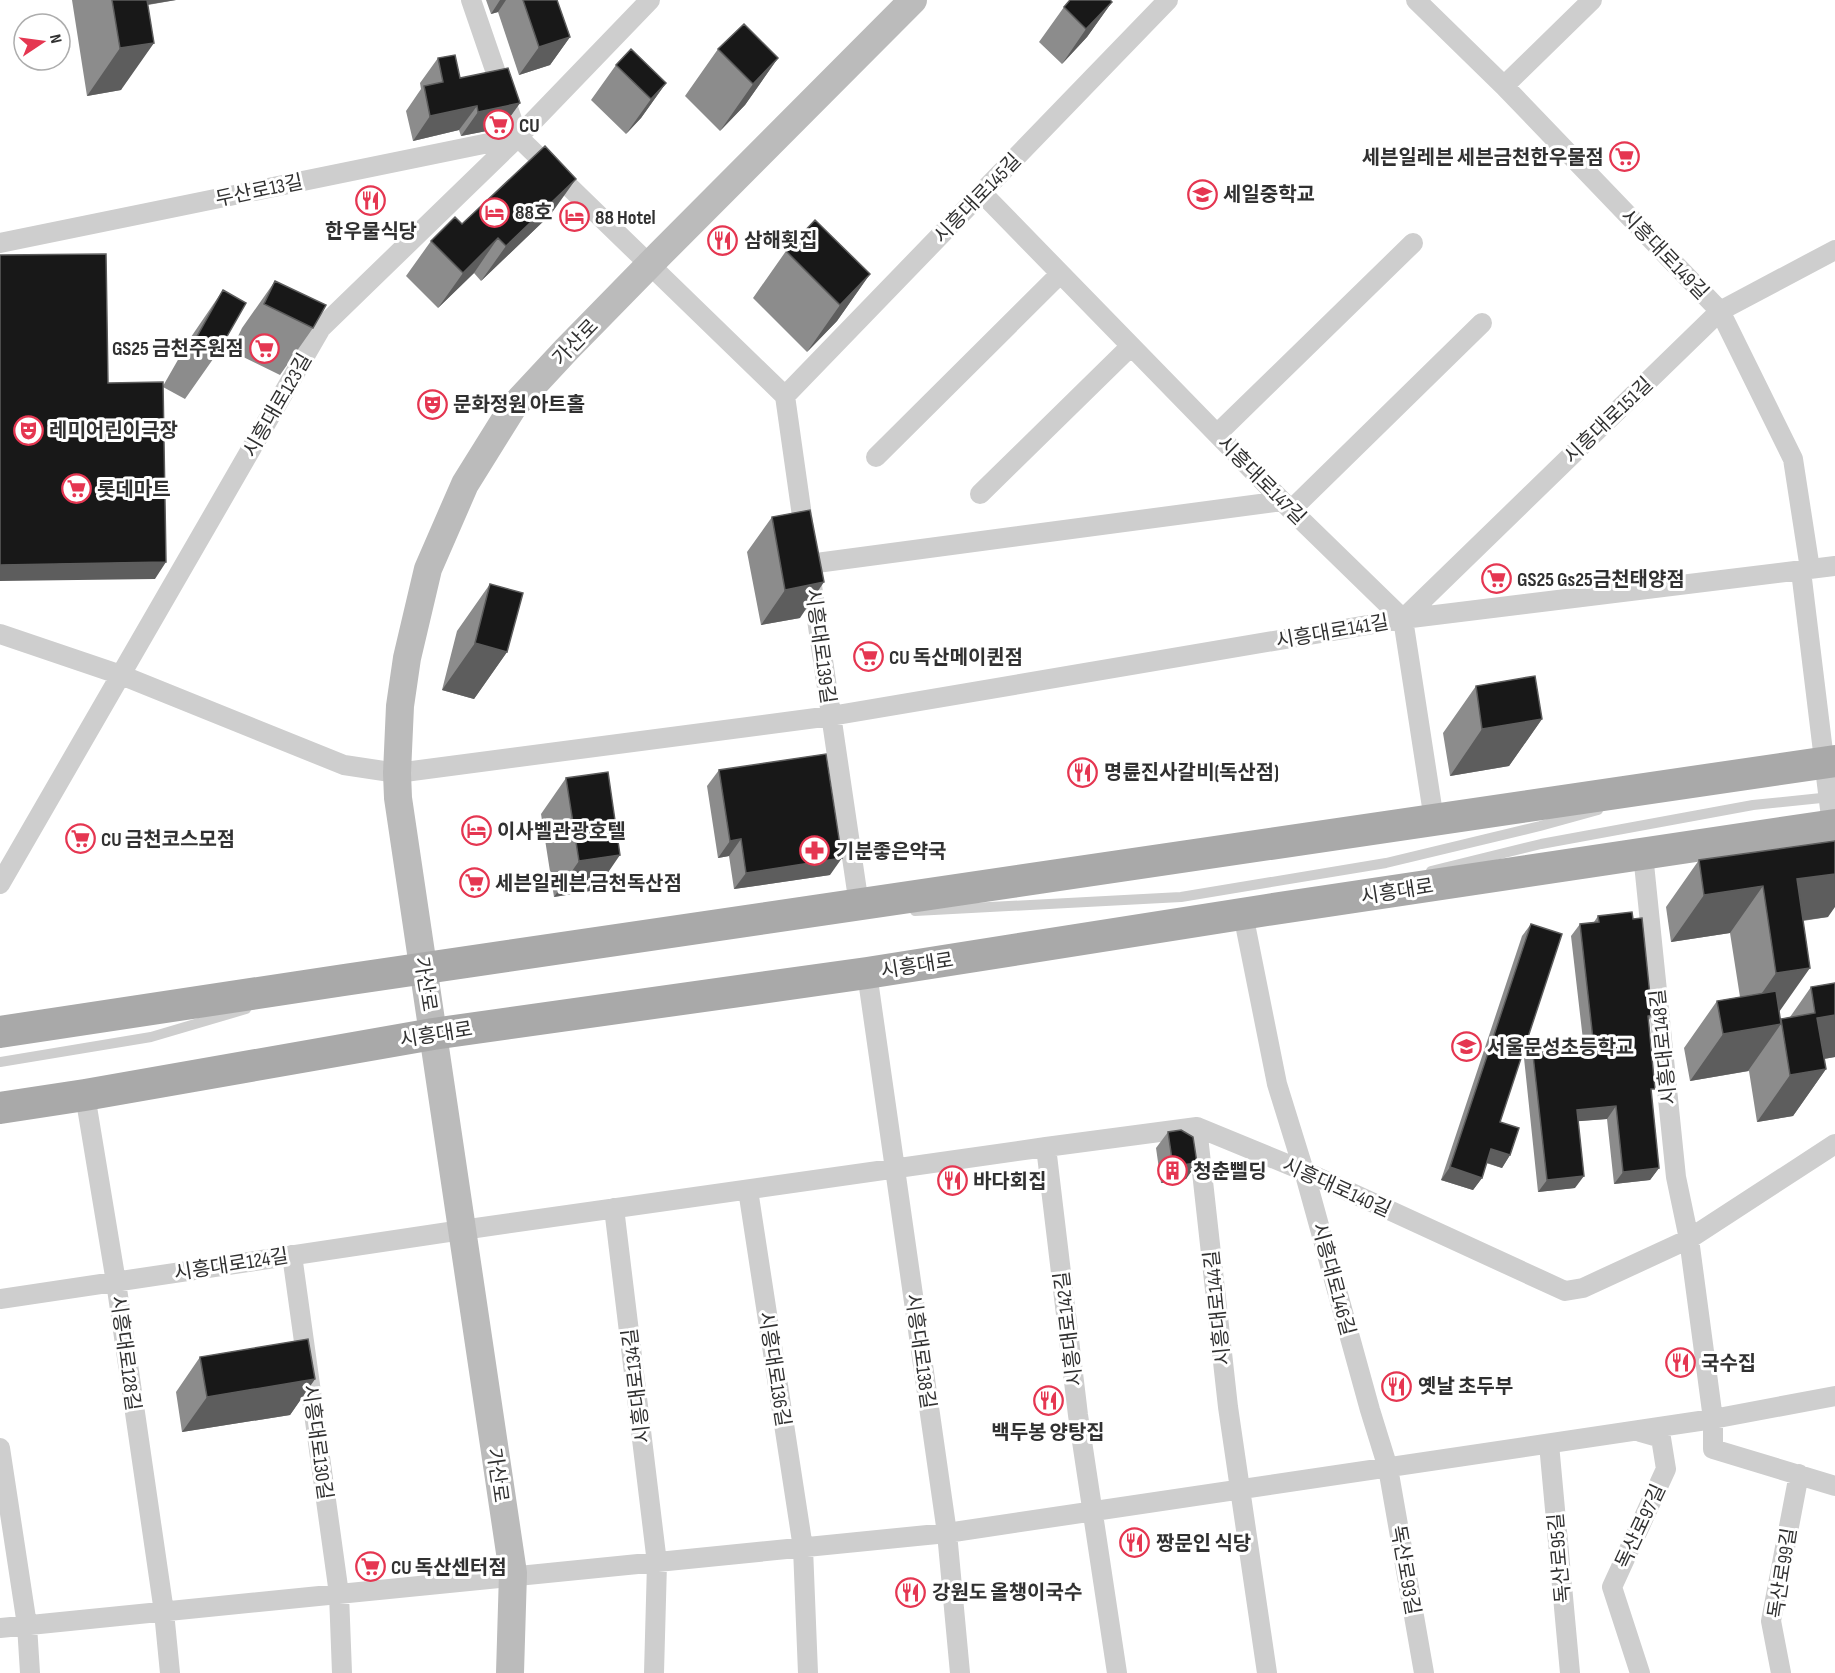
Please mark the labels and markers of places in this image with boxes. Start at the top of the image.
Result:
supermarket icon: CU [482,109,514,141]
place label: CU [519,114,540,138]
supermarket icon: 세븐일레븐 세븐금천한우물점 [1609,141,1641,173]
place label: 세븐일레븐 세븐금천한우물점 [1362,146,1604,170]
school or university icon: 세일중학교 [1186,178,1218,210]
place label: 세일중학교 [1223,183,1315,207]
restaurant icon: 한우물식당 [355,184,387,216]
hotel icon: 88호 [478,196,510,228]
place label: 88호 [515,201,552,225]
hotel icon: 88 Hotel [558,201,590,233]
place label: 88 Hotel [595,206,656,230]
place label: 한우물식당 [325,220,417,244]
restaurant icon: 삼해횟집 [707,224,739,256]
place label: 삼해횟집 [744,229,818,253]
supermarket icon: GS25 금천주원점 [249,332,281,364]
place label: GS25 금천주원점 [112,337,244,361]
theatre icon: 문화정원 아트홀 [416,388,448,420]
place label: 문화정원 아트홀 [453,393,585,417]
theatre icon: 레미어린이극장 [12,414,44,446]
place label: 레미어린이극장 [49,419,178,443]
supermarket icon: 롯데마트 [60,473,92,505]
place label: 롯데마트 [97,478,171,502]
supermarket icon: GS25 Gs25금천태양점 [1480,563,1512,595]
place label: GS25 Gs25금천태양점 [1517,568,1685,592]
supermarket icon: CU 독산메이퀸점 [852,641,884,673]
place label: CU 독산메이퀸점 [889,646,1023,670]
restaurant icon: 명륜진사갈비(독산점) [1067,756,1099,788]
place label: 명륜진사갈비(독산점) [1104,761,1279,785]
hotel icon: 이사벨관광호텔 [460,815,492,847]
place label: 이사벨관광호텔 [497,820,626,844]
supermarket icon: CU 금천코스모점 [64,823,96,855]
place label: CU 금천코스모점 [101,828,235,852]
pharmacy icon: 기분좋은약국 [799,835,831,867]
place label: 기분좋은약국 [836,840,946,864]
supermarket icon: 세븐일레븐 금천독산점 [458,867,490,899]
place label: 세븐일레븐 금천독산점 [495,872,682,896]
school or university icon: 서울문성초등학교 [1450,1031,1482,1063]
place label: 서울문성초등학교 [1487,1036,1634,1060]
building icon: 청춘삘딩 [1156,1155,1188,1187]
place label: 청춘삘딩 [1193,1160,1267,1184]
restaurant icon: 바다회집 [936,1165,968,1197]
place label: 바다회집 [973,1170,1047,1194]
restaurant icon: 국수집 [1664,1347,1696,1379]
place label: 국수집 [1701,1352,1756,1376]
restaurant icon: 옛날 초두부 [1381,1370,1413,1402]
place label: 옛날 초두부 [1418,1375,1513,1399]
restaurant icon: 백두봉 양탕집 [1032,1385,1064,1417]
place label: 백두봉 양탕집 [991,1421,1105,1445]
restaurant icon: 짱문인 식당 [1119,1527,1151,1559]
place label: 짱문인 식당 [1156,1532,1251,1556]
supermarket icon: CU 독산센터점 [354,1551,386,1583]
place label: CU 독산센터점 [391,1556,507,1580]
restaurant icon: 강원도 올챙이국수 [895,1576,927,1608]
place label: 강원도 올챙이국수 [932,1581,1082,1605]

